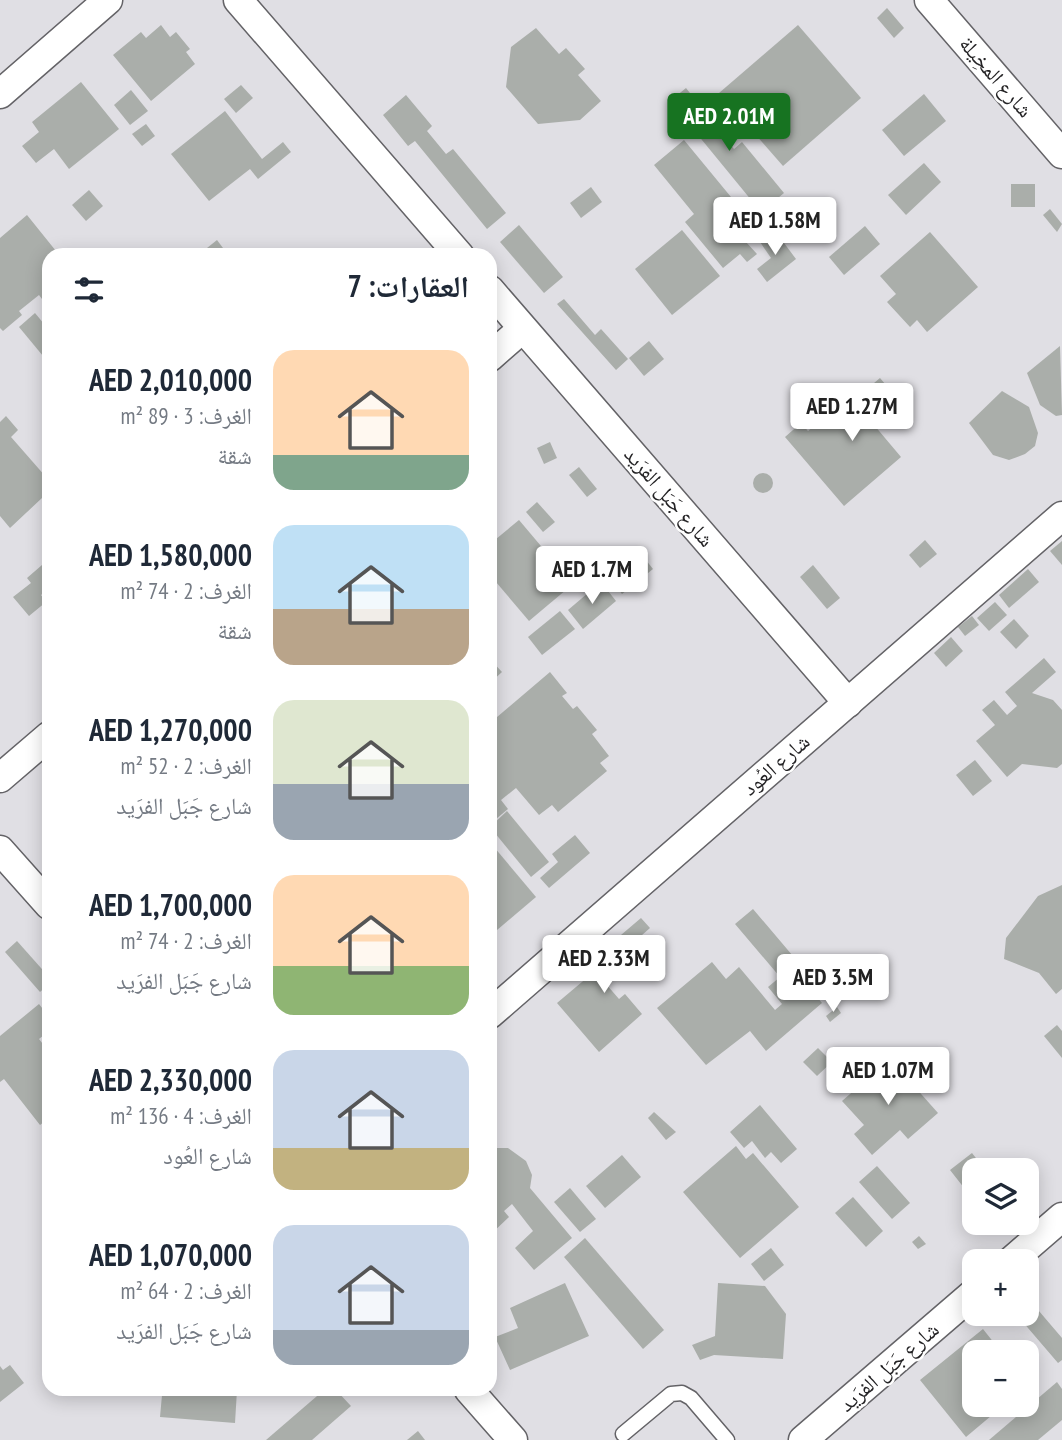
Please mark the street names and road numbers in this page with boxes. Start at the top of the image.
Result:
street label: شارع المخِيلة [954,31,1039,123]
street label: شارع جَبَل الفرَيد [619,441,720,552]
street label: شارع العُود [736,728,815,801]
street label: شارع جَبَل الفرَيد [833,1316,944,1417]

